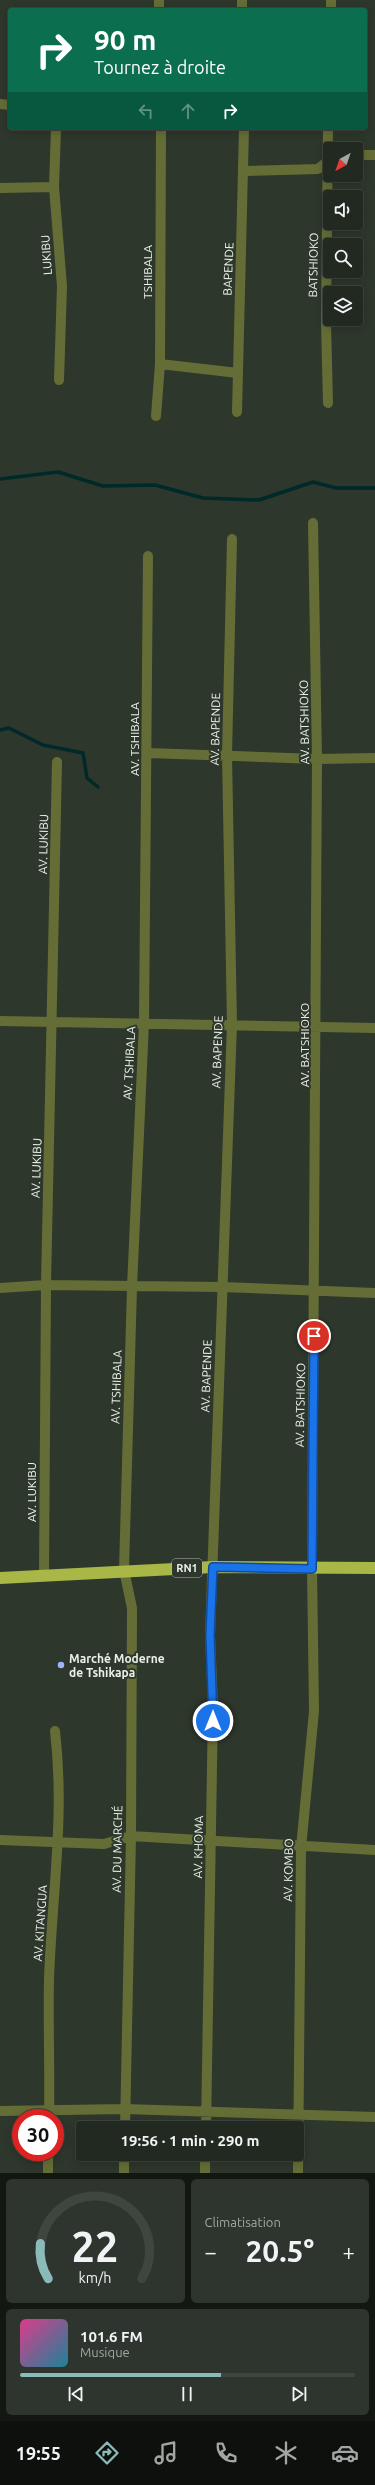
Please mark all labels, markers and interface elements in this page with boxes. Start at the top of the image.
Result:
icon: right [28,24,80,76]
text: 90 m [94,24,156,55]
text: Tournez à droite [94,57,226,77]
icon: left [135,100,157,122]
icon: ahead [177,100,199,122]
icon: right [219,100,241,122]
north arrow [323,142,363,182]
map controls [323,142,363,326]
button: sound [323,190,363,230]
street label: BATSHIOKO [306,233,320,297]
street label: LUKIBU [38,234,54,276]
button: search [323,238,363,278]
street label: BAPENDE [221,242,235,296]
street label: TSHIBALA [141,245,154,299]
button: layers [323,286,363,326]
street label: AV. BATSHIOKO [297,680,311,764]
street label: AV. BAPENDE [208,692,222,766]
street label: AV. TSHIBALA [128,702,141,776]
street label: AV. LUKIBU [36,814,50,874]
street label: AV. BATSHIOKO [298,1003,311,1087]
street label: AV. BAPENDE [209,1015,225,1089]
street label: AV. TSHIBALA [121,1026,137,1100]
street label: AV. LUKIBU [28,1138,44,1198]
pin [297,1319,331,1353]
icon: arrive [303,1325,325,1347]
street label: AV. BAPENDE [198,1339,214,1413]
street label: AV. TSHIBALA [108,1350,124,1424]
street label: AV. BATSHIOKO [293,1363,307,1447]
street label: AV. LUKIBU [25,1462,38,1522]
road number: RN1 [172,1559,202,1577]
place label: Marché Moderne de Tshikapa [69,1652,165,1679]
marker: Marché Moderne de Tshikapa [56,1660,66,1670]
position arrow [192,1700,234,1742]
street label: AV. DU MARCHÉ [110,1805,124,1893]
street label: AV. KHOMA [191,1815,205,1879]
street label: AV. KOMBO [281,1838,295,1902]
street label: AV. KITANGUA [31,1884,49,1962]
speed limit sign: 30 [12,2109,64,2161]
text: 19:56 · 1 min · 290 m [121,2132,259,2149]
text: Climatisation [205,2215,281,2229]
text: 22 [72,2223,119,2270]
text: 20.5° [245,2234,314,2268]
text: − [205,2239,217,2264]
text: + [343,2239,355,2264]
text: km/h [79,2270,112,2286]
text: 101.6 FM [80,2328,143,2345]
text: Musique [80,2345,130,2359]
icon: previous [65,2383,87,2405]
icon: pause [176,2383,198,2405]
icon: next [288,2383,310,2405]
icon: directions [93,2439,121,2467]
icon: music [152,2439,180,2467]
icon: phone [212,2439,240,2467]
icon: climate [272,2439,300,2467]
icon: car [331,2439,359,2467]
text: 19:55 [16,2443,61,2463]

